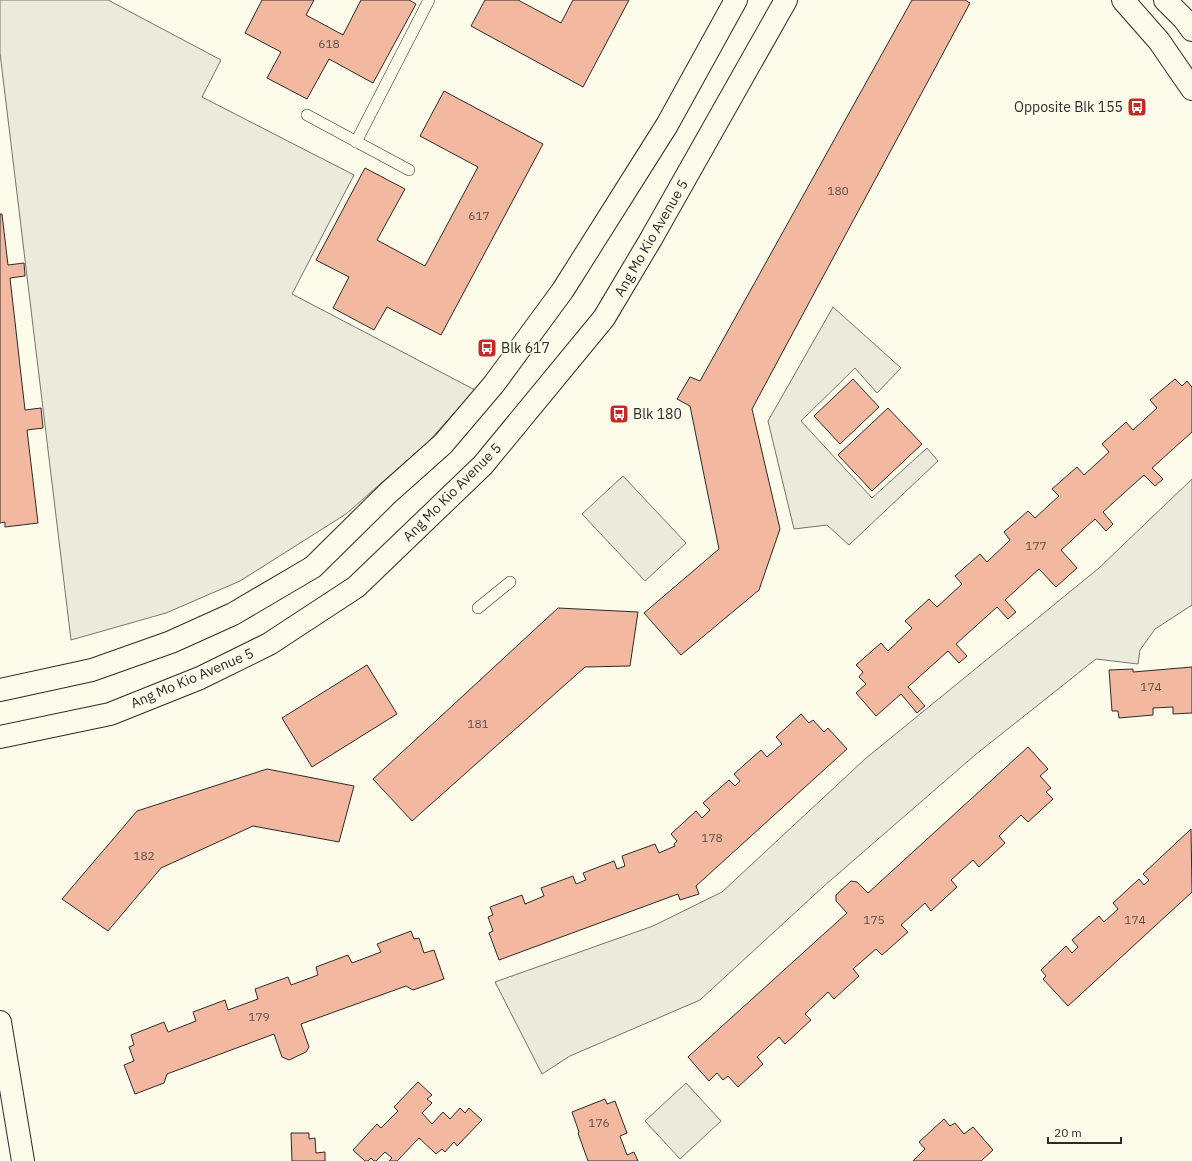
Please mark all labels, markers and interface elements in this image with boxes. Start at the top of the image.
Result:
house number: 618 [318,36,340,51]
bus stop icon: Opposite Blk 155 [1126,96,1148,118]
place label: Opposite Blk 155 [1014,98,1123,116]
street label: Ang Mo Kio Avenue 5 [610,176,692,300]
house number: 180 [827,183,849,198]
house number: 617 [468,208,490,223]
bus stop icon: Blk 617 [476,337,498,359]
place label: Blk 617 [501,339,550,357]
bus stop icon: Blk 180 [608,403,630,425]
place label: Blk 180 [633,405,682,423]
street label: Ang Mo Kio Avenue 5 [399,439,505,545]
house number: 177 [1025,538,1047,553]
street label: Ang Mo Kio Avenue 5 [128,644,256,712]
house number: 174 [1140,679,1162,694]
house number: 181 [467,716,489,731]
house number: 178 [701,830,723,845]
house number: 182 [133,848,155,863]
house number: 175 [863,912,885,927]
house number: 174 [1124,912,1146,927]
house number: 179 [248,1009,270,1024]
house number: 176 [588,1115,610,1130]
scale bar [1048,1119,1121,1145]
text: 20 m [1054,1125,1082,1140]

